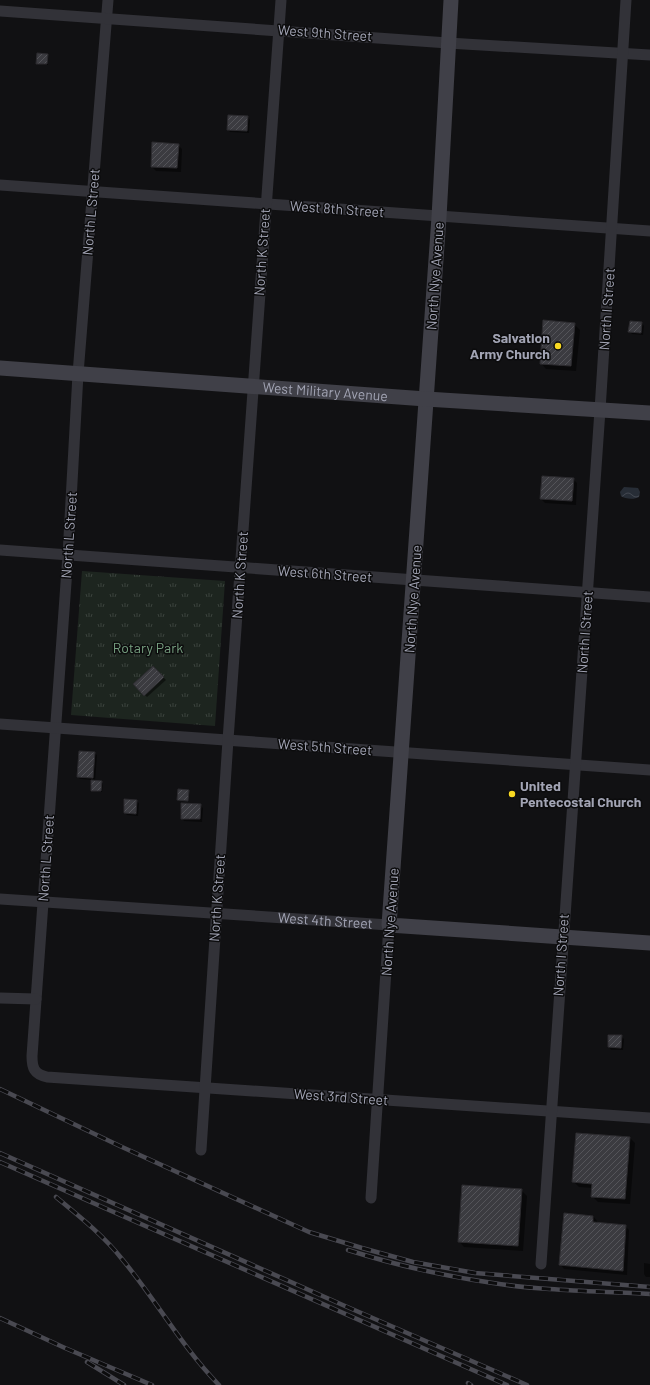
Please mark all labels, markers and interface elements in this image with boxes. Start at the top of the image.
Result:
street label: West 9th Street [277,21,373,44]
street label: North L Street [78,168,103,256]
street label: West 8th Street [289,197,385,220]
street label: North K Street [250,208,273,296]
street label: North Nye Avenue [422,221,447,331]
street label: North I Street [595,267,618,351]
place label: Salvation Army Church [470,329,550,362]
marker: Salvation Army Church [553,341,563,351]
street label: West Military Avenue [262,378,388,404]
street label: North L Street [57,491,80,579]
street label: North K Street [228,531,251,619]
street label: North Nye Avenue [400,544,425,654]
street label: West 6th Street [277,562,373,585]
street label: North I Street [573,590,596,674]
park label: Rotary Park [113,639,183,656]
street label: West 5th Street [277,735,373,758]
place label: United Pentecostal Church [520,777,641,810]
marker: United Pentecostal Church [507,789,517,799]
street label: North L Street [34,814,57,902]
street label: North K Street [205,854,228,942]
street label: North Nye Avenue [377,867,402,977]
street label: West 4th Street [277,909,373,932]
street label: North I Street [549,913,572,997]
street label: West 3rd Street [293,1085,389,1108]

